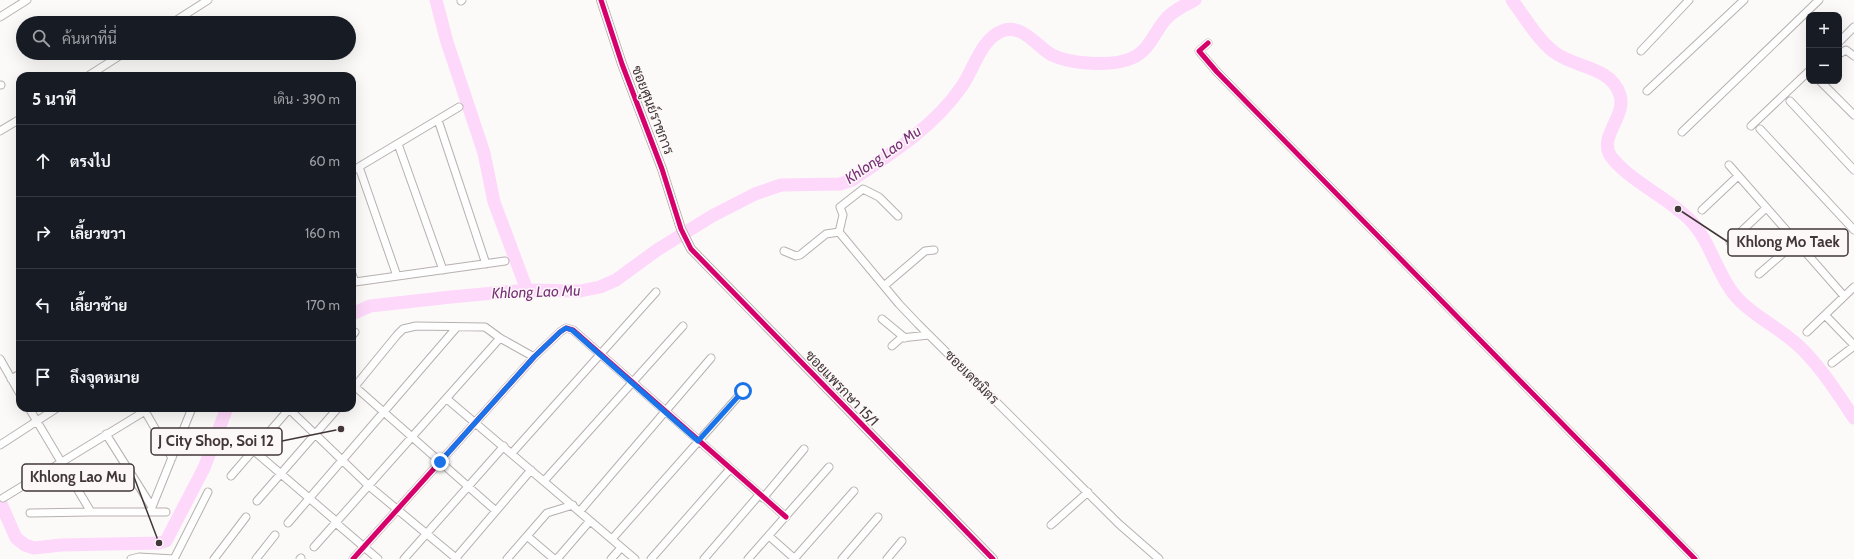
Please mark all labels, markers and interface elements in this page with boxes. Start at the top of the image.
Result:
map controls [1806,12,1842,84]
button: + [1806,12,1842,48]
search box [16,16,356,60]
icon: search [30,27,52,49]
text: ค้นหาที่นี่ [62,30,117,48]
button: − [1806,48,1842,84]
street label: ซอยศูนย์ราชการ [627,63,678,158]
text: 5 นาที [32,89,76,109]
text: เดิน · 390 m [273,91,340,107]
water label: Khlong Lao Mu [841,122,925,188]
icon: ahead [32,150,54,172]
text: ตรงไป [70,153,111,171]
text: 60 m [309,153,340,169]
icon: right [32,222,54,244]
text: เลี้ยวขวา [70,225,126,243]
text: 160 m [305,225,340,241]
callout: Khlong Mo Taek [1728,229,1848,256]
text: Khlong Mo Taek [1736,233,1840,251]
water label: Khlong Lao Mu [491,281,581,303]
icon: left [32,294,54,316]
text: เลี้ยวซ้าย [70,297,127,315]
text: 170 m [306,297,340,313]
street label: ซอยแพรกษา 15/1 [801,346,883,430]
street label: ซอยเดชมิตร [941,346,1003,408]
icon: arrive [32,366,54,388]
text: ถึงจุดหมาย [70,369,140,387]
route start [734,382,752,400]
callout: J City Shop, Soi 12 [151,428,282,455]
text: J City Shop, Soi 12 [157,432,274,450]
route end [431,453,449,471]
callout: Khlong Lao Mu [22,464,134,491]
text: Khlong Lao Mu [30,468,126,486]

